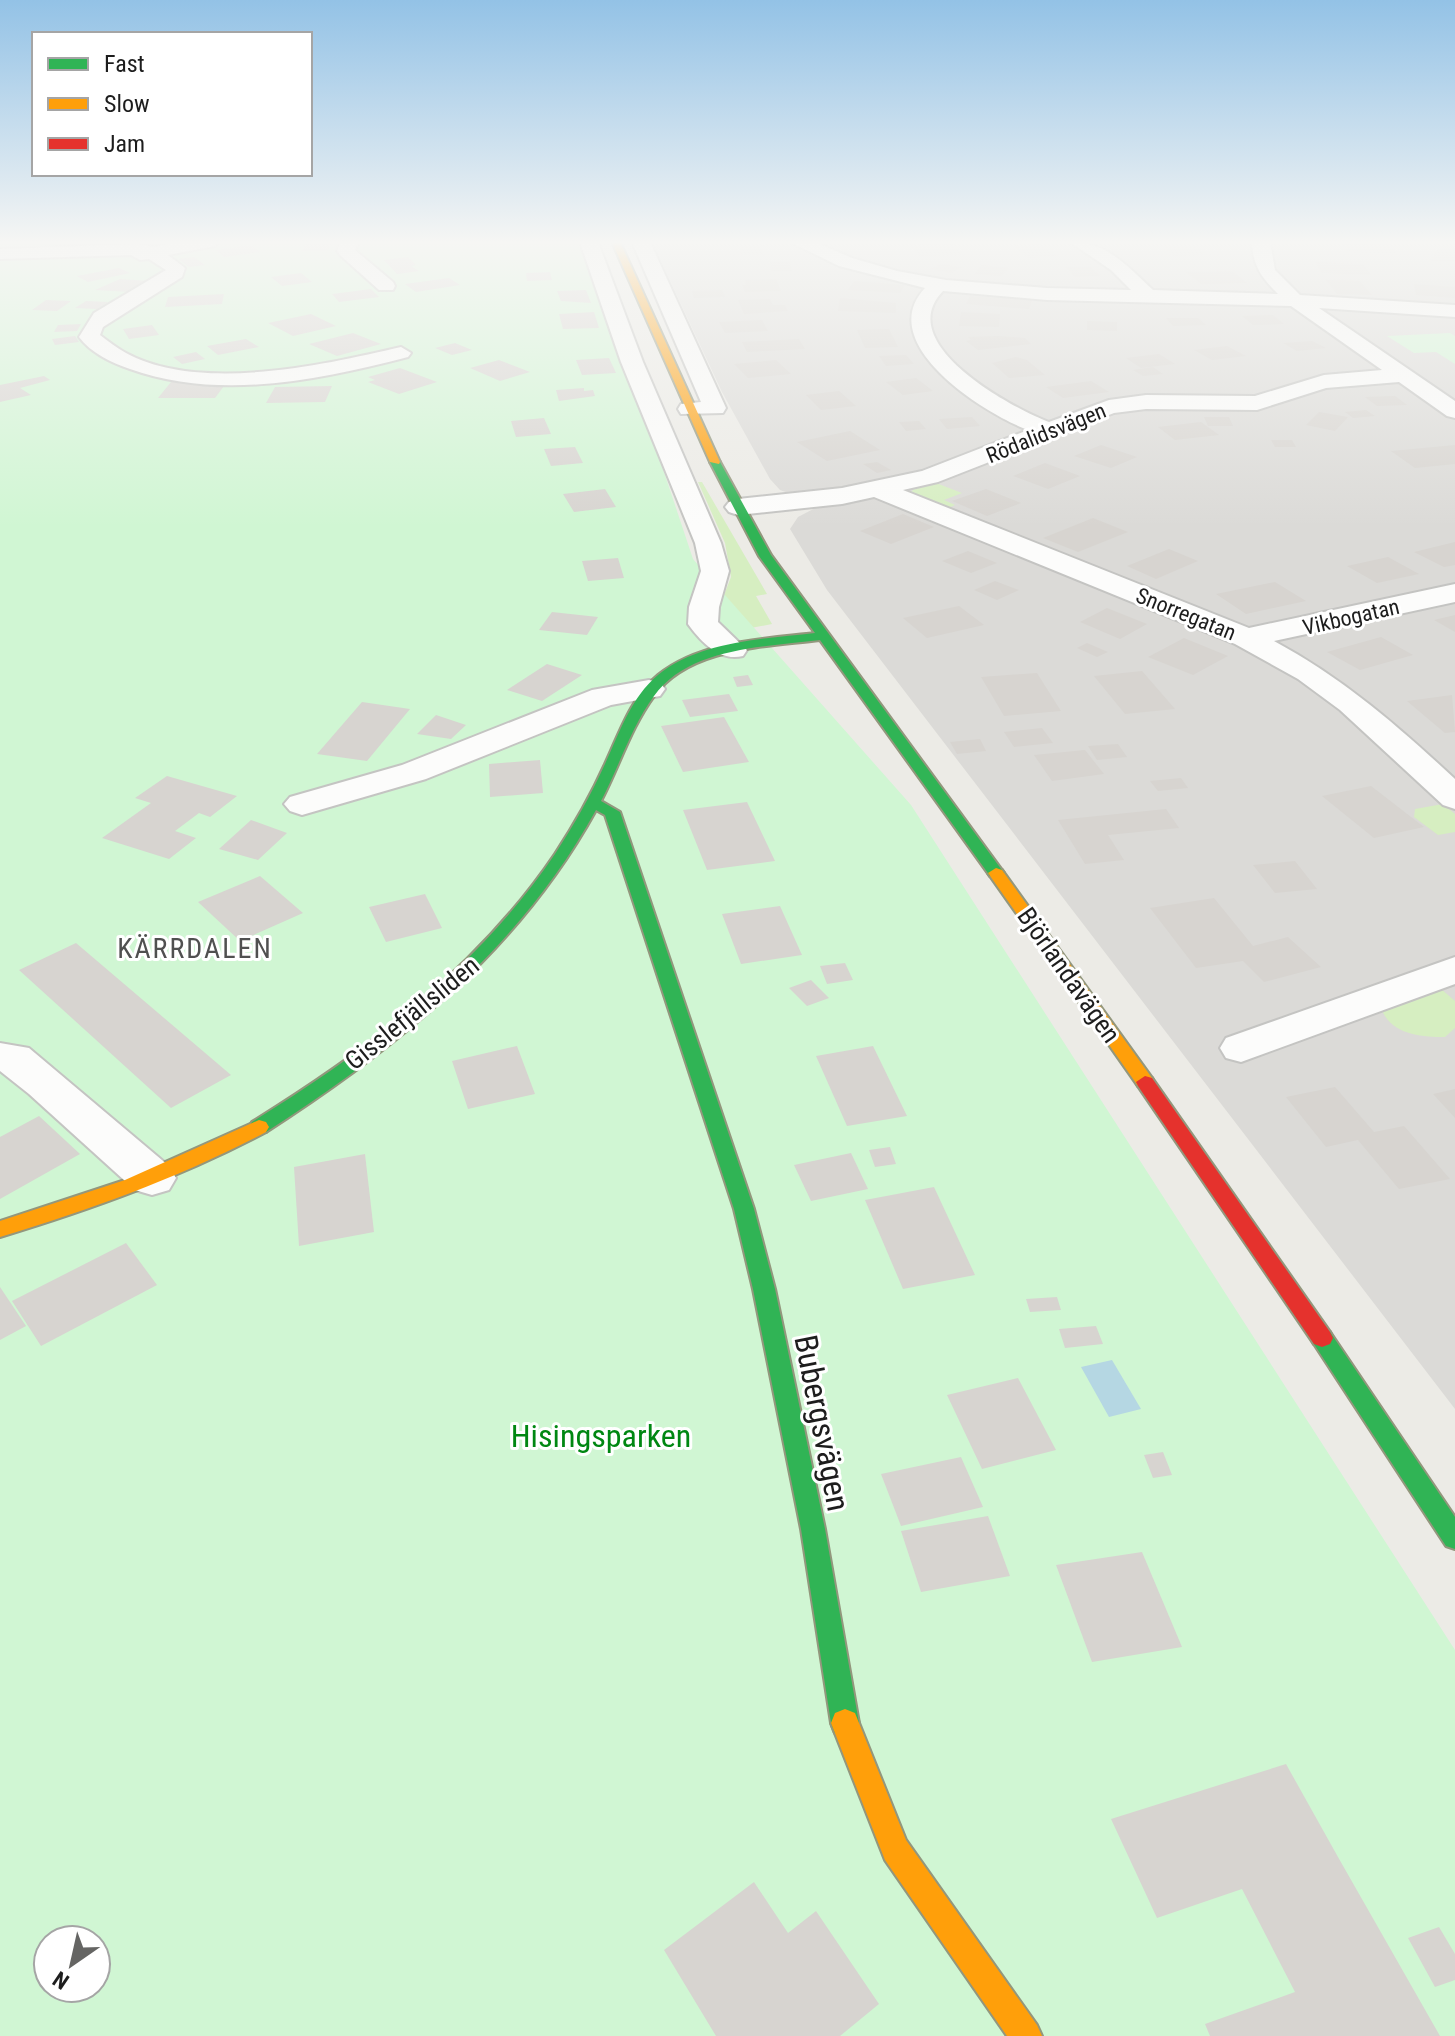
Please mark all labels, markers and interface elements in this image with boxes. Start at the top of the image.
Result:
legend [32,32,312,176]
text: Fast [104,50,145,78]
text: Slow [104,90,150,118]
text: Jam [104,130,145,158]
street label: Rödalidsvägen [983,398,1109,468]
street label: Snorregatan [1132,583,1240,645]
street label: Vikbogatan [1300,594,1402,640]
street label: Björlandavägen [1011,902,1127,1048]
district label: KÄRRDALEN [117,932,273,965]
street label: Gisslefjällsliden [339,950,485,1076]
street label: Bubergsvägen [786,1332,858,1514]
park label: Hisingsparken [511,1417,691,1455]
north arrow [32,1924,112,2004]
text: N [49,1966,74,1994]

